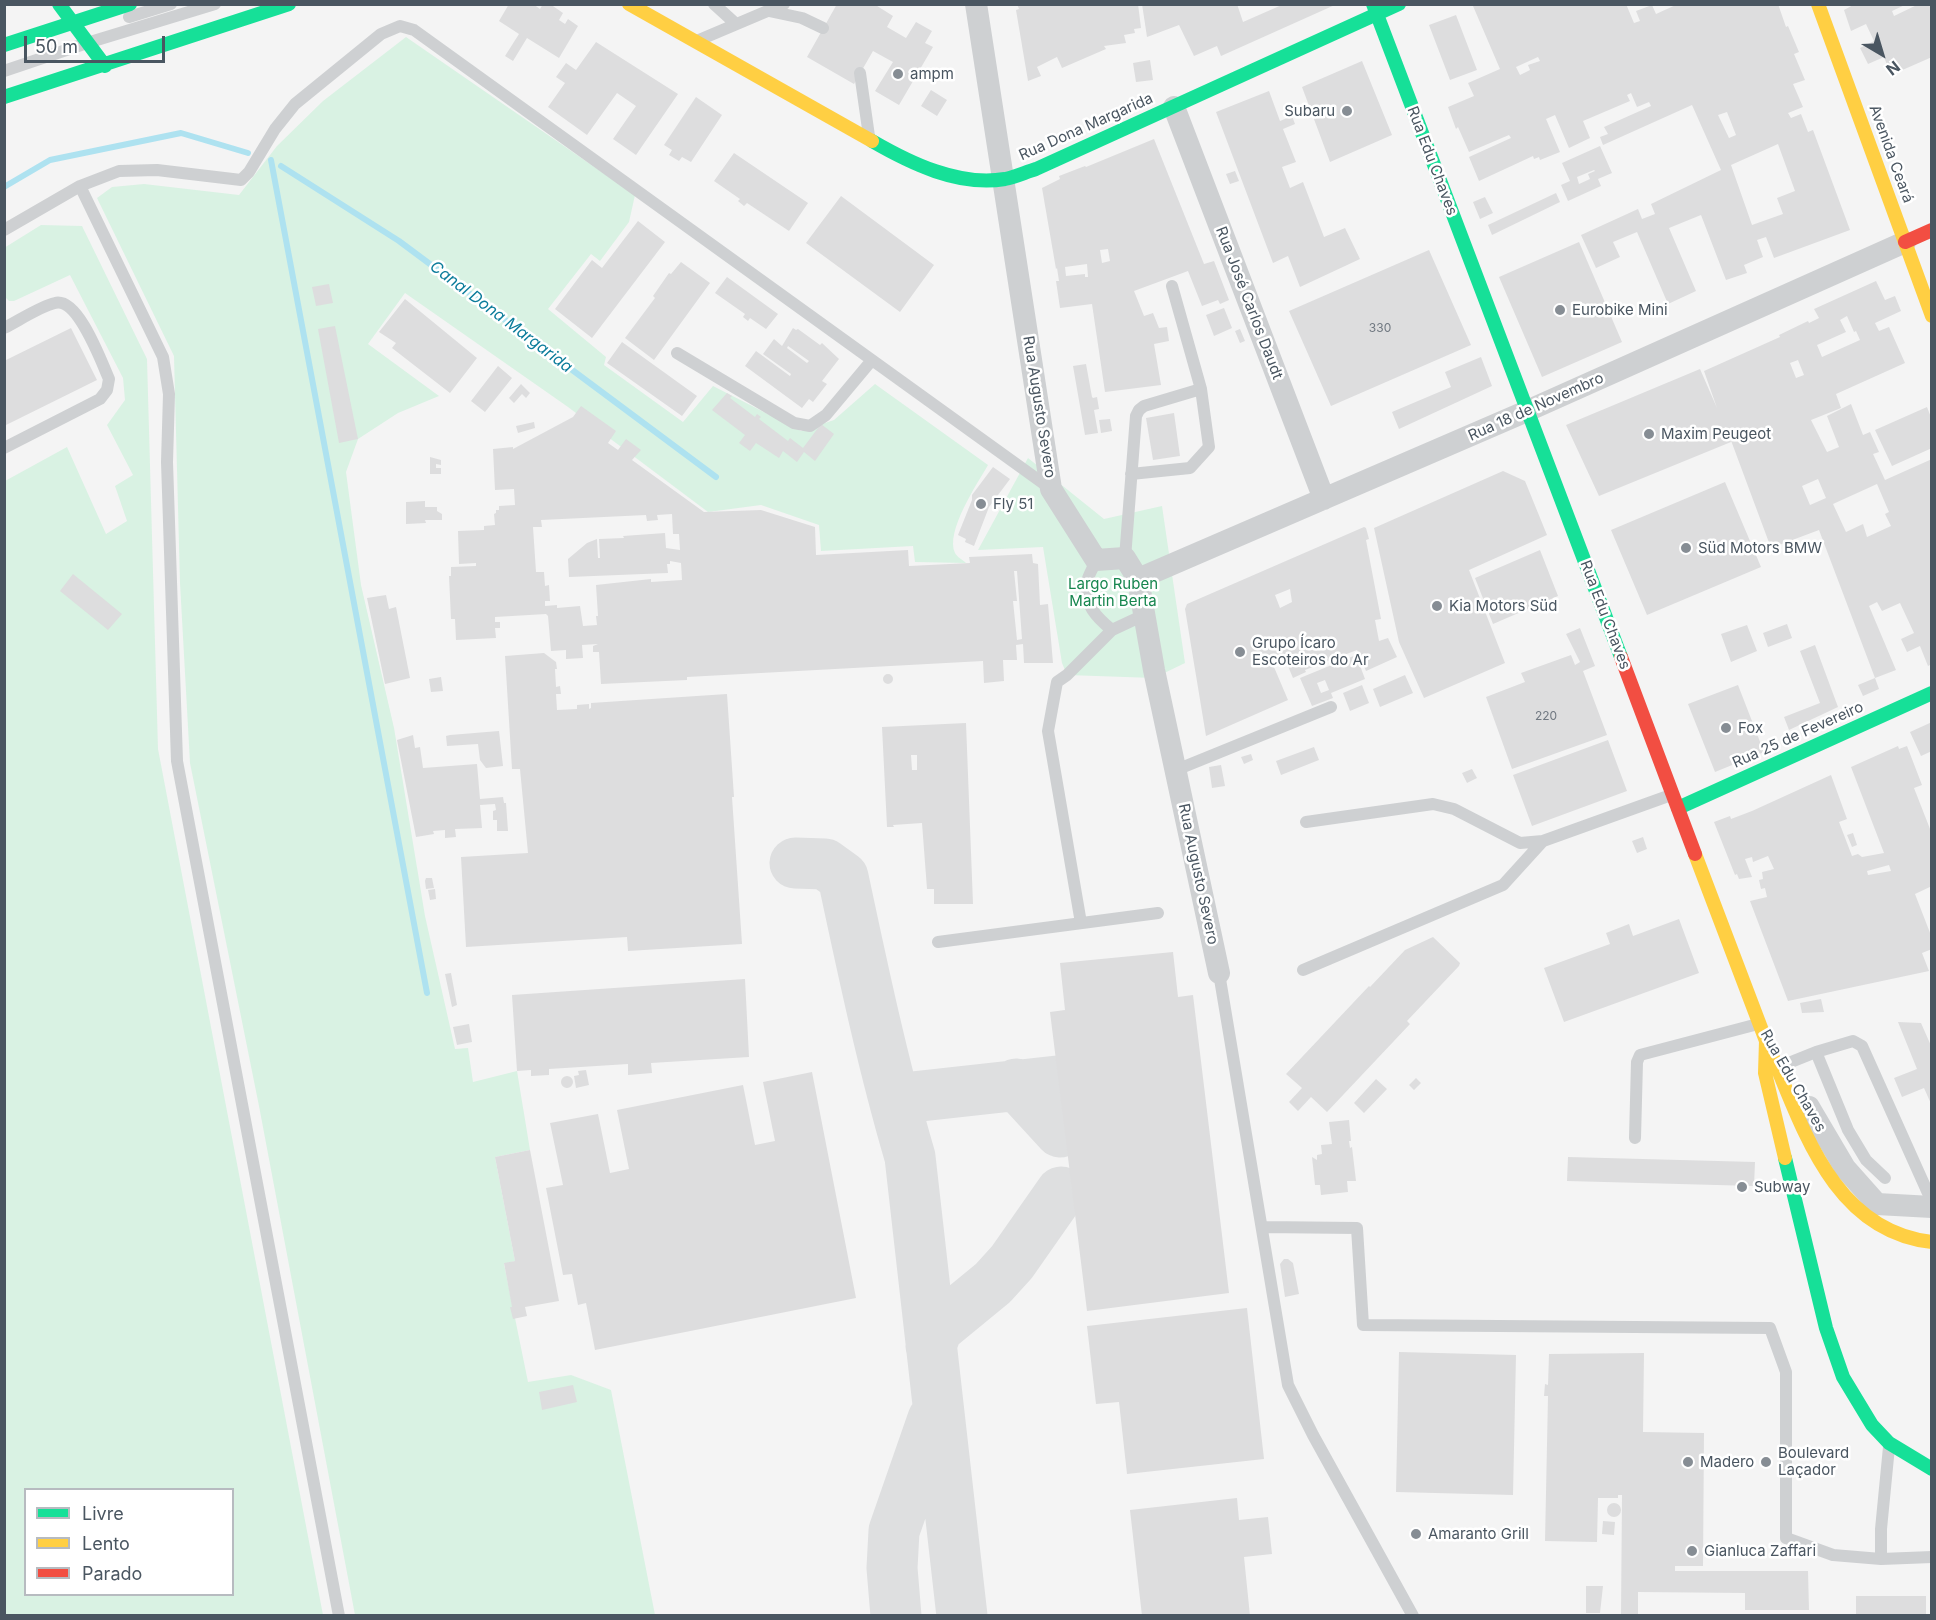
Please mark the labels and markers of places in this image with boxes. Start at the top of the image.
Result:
place label: ampm [910,65,954,83]
marker: ampm [891,67,905,81]
place label: Subaru [1284,102,1335,120]
marker: Subaru [1340,104,1354,118]
place label: Eurobike Mini [1572,301,1668,319]
marker: Eurobike Mini [1553,303,1567,317]
place label: Maxim Peugeot [1661,425,1771,443]
marker: Maxim Peugeot [1642,427,1656,441]
place label: Fly 51 [993,495,1033,513]
marker: Fly 51 [974,497,988,511]
place label: Süd Motors BMW [1698,539,1822,557]
marker: Süd Motors BMW [1679,541,1693,555]
place label: Kia Motors Süd [1449,597,1557,615]
marker: Kia Motors Süd [1430,599,1444,613]
place label: Grupo Ícaro Escoteiros do Ar [1252,634,1369,669]
marker: Grupo Ícaro Escoteiros do Ar [1233,645,1247,659]
place label: Fox [1738,719,1763,737]
marker: Fox [1719,721,1733,735]
place label: Subway [1754,1178,1810,1196]
marker: Subway [1735,1180,1749,1194]
place label: Boulevard Laçador [1778,1444,1849,1479]
place label: Madero [1700,1453,1754,1471]
marker: Madero [1681,1455,1695,1469]
marker: Boulevard Laçador [1759,1455,1773,1469]
place label: Amaranto Grill [1428,1525,1529,1543]
marker: Amaranto Grill [1409,1527,1423,1541]
place label: Gianluca Zaffari [1704,1542,1816,1560]
marker: Gianluca Zaffari [1685,1544,1699,1558]

